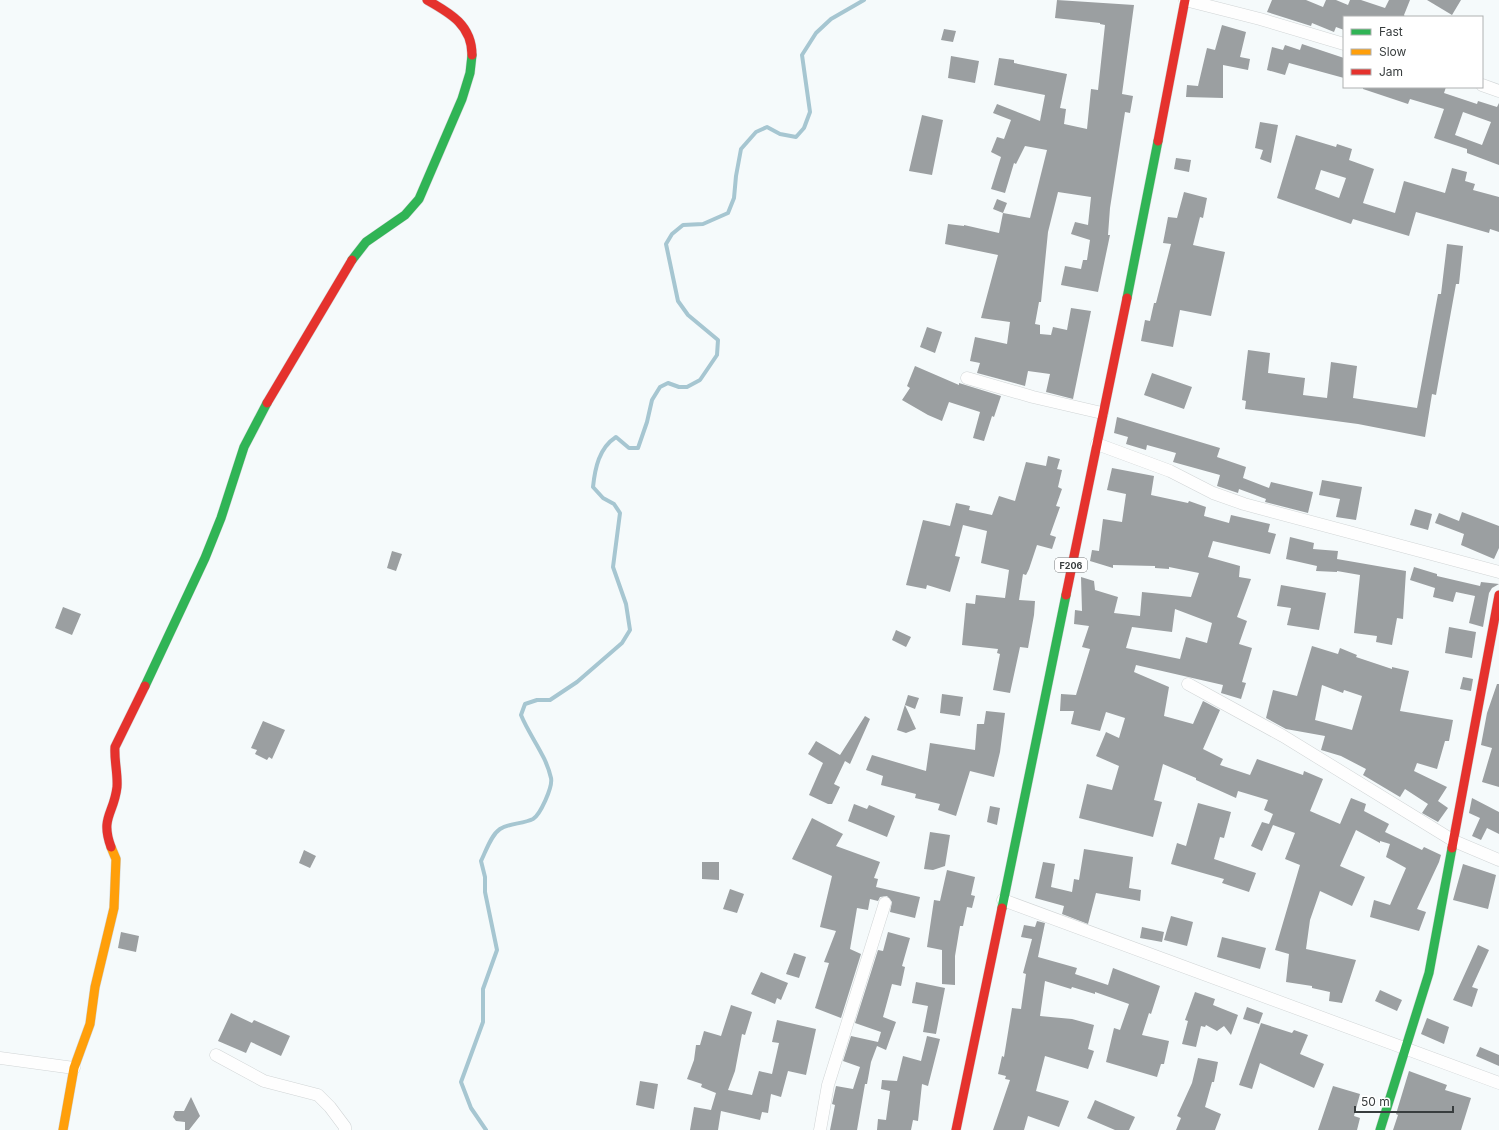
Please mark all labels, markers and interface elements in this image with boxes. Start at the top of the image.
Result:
legend [1343,16,1483,88]
text: Fast [1379,24,1403,39]
text: Slow [1379,44,1407,59]
text: Jam [1379,64,1403,79]
road number: F206 [1055,558,1087,572]
scale bar [1355,1088,1453,1114]
text: 50 m [1361,1094,1390,1109]

